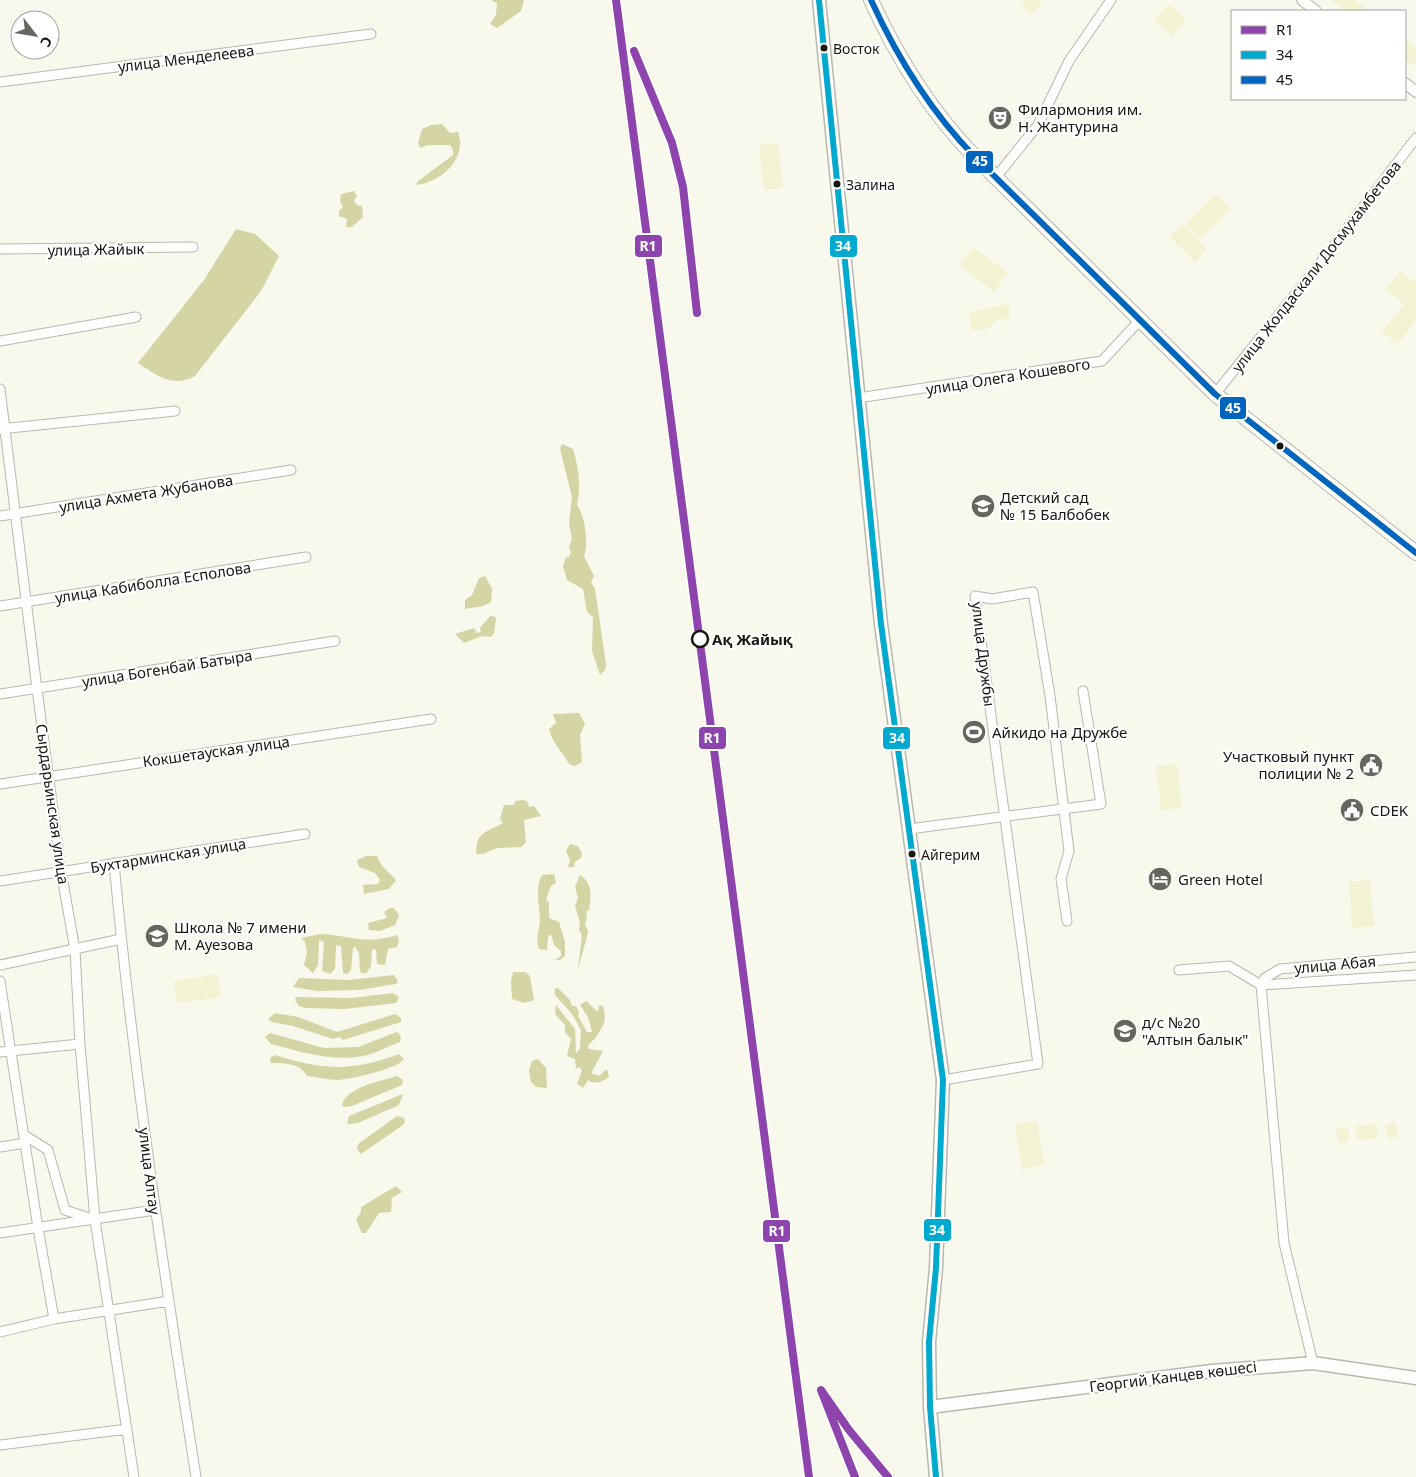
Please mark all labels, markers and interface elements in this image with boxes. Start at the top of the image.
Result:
north arrow [10,10,60,60]
legend [1231,10,1406,100]
text: R1 [1276,19,1294,39]
text: С [36,33,57,51]
place label: Восток [833,39,880,58]
street label: улица Менделеева [117,40,255,76]
marker: Восток [819,43,829,53]
text: 34 [1276,44,1294,64]
text: 45 [1276,69,1293,89]
place label: Филармония им. Н. Жантурина [1018,99,1142,136]
theatre icon: Филармония им. Н. Жантурина [987,105,1013,131]
line badge: 45 [965,150,994,174]
text: 45 [972,151,988,170]
street label: улица Жолдаскали Досмухамбетова [1227,156,1405,376]
place label: Залина [846,175,895,194]
marker: Залина [832,179,842,189]
line badge: R1 [634,234,663,258]
line badge: 34 [829,234,858,258]
text: R1 [639,236,657,255]
text: 34 [835,236,851,255]
street label: улица Жайык [47,238,145,260]
street label: улица Олега Кошевого [924,353,1092,399]
line badge: 45 [1219,396,1247,420]
text: 45 [1225,398,1241,417]
unlabelled marker [1275,441,1285,451]
street label: улица Ахмета Жубанова [58,469,234,517]
place label: Детский сад № 15 Балбобек [1000,487,1110,524]
school or university icon: Детский сад № 15 Балбобек [970,493,996,519]
street label: улица Кабиболла Есполова [54,557,252,607]
street label: улица Дружбы [968,600,1000,708]
place label: Ақ Жайық [712,629,793,649]
marker: Ақ Жайық [691,630,709,648]
street label: улица Богенбай Батыра [80,645,254,691]
sports icon: Айкидо на Дружбе [961,719,987,745]
place label: Айкидо на Дружбе [992,722,1127,742]
street label: Сырдарьинская улица [32,723,74,885]
line badge: R1 [698,726,727,750]
line badge: 34 [882,726,911,750]
text: R1 [703,728,721,747]
text: 34 [889,728,905,747]
street label: Кокшетауская улица [141,731,291,771]
place label: Участковый пункт полиции № 2 [1223,746,1354,783]
public building icon: Участковый пункт полиции № 2 [1358,752,1384,778]
public building icon: CDEK [1339,797,1365,823]
place label: CDEK [1370,800,1409,820]
street label: Бухтарминская улица [89,833,247,877]
place label: Айгерим [921,845,980,864]
marker: Айгерим [907,849,917,859]
hotel icon: Green Hotel [1147,866,1173,892]
place label: Green Hotel [1178,869,1263,889]
place label: Школа № 7 имени М. Ауезова [174,917,306,954]
school or university icon: Школа № 7 имени М. Ауезова [144,923,170,949]
street label: улица Абая [1293,950,1377,978]
place label: д/с №20 "Алтын балык" [1142,1012,1249,1049]
school or university icon: д/с №20 "Алтын балык" [1112,1018,1138,1044]
street label: улица Алтау [135,1126,165,1216]
line badge: 34 [923,1218,952,1242]
line badge: R1 [762,1219,791,1243]
text: 34 [929,1220,945,1239]
text: R1 [768,1221,786,1240]
street label: Георгий Канцев көшесі [1088,1356,1258,1396]

